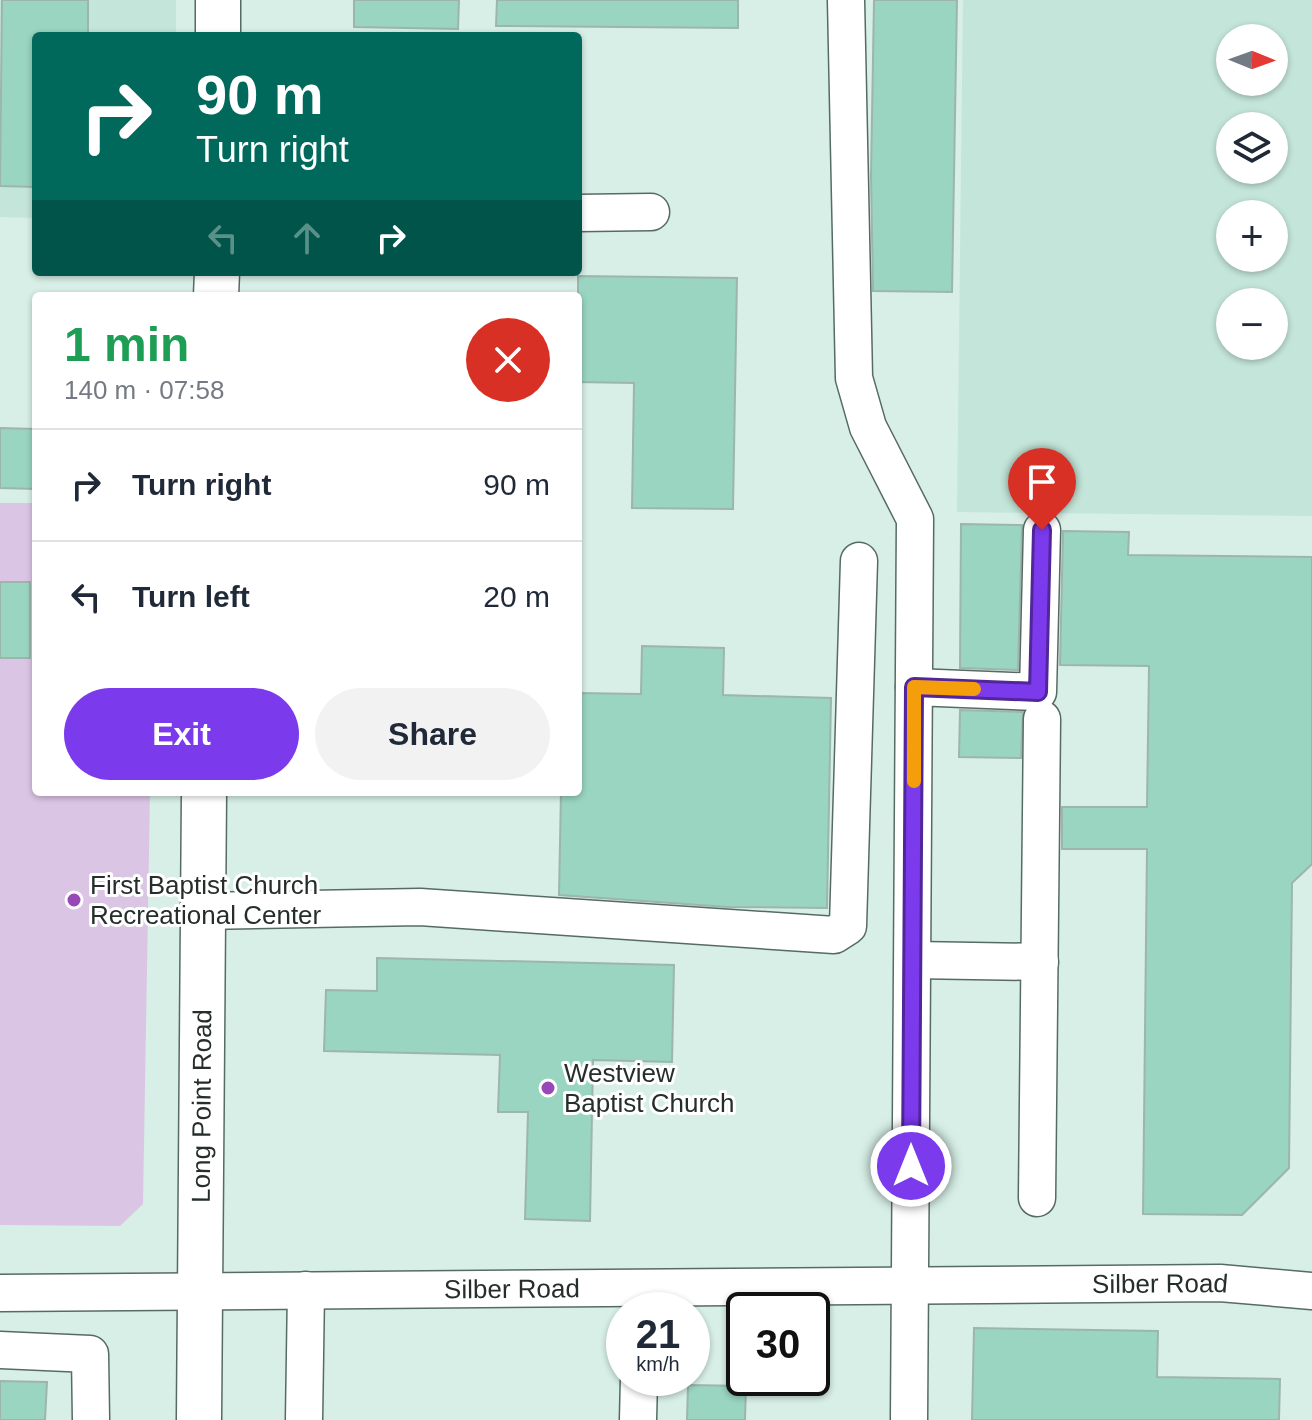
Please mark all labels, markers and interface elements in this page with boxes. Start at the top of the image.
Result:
north arrow [1216,24,1288,96]
map controls [1216,24,1288,360]
text: 90 m [196,63,324,126]
icon: right [64,64,168,168]
button: layers [1216,112,1288,184]
text: Turn right [196,129,349,170]
button: + [1216,200,1288,272]
icon: left [201,216,245,260]
icon: ahead [285,216,329,260]
icon: right [369,216,413,260]
button: − [1216,288,1288,360]
text: 1 min [64,318,189,371]
button: close [466,318,550,402]
text: 140 m · 07:58 [64,375,224,405]
pin [1008,448,1076,530]
icon: arrive [1020,460,1064,504]
icon: right [64,463,108,507]
text: Turn right [132,468,271,501]
text: 90 m [483,468,550,501]
icon: left [64,575,108,619]
text: Turn left [132,580,250,613]
text: 20 m [483,580,550,613]
button: Exit [64,688,299,780]
button: Share [315,688,550,780]
place label: First Baptist Church Recreational Center [90,870,322,930]
marker: First Baptist Church Recreational Center [65,891,83,909]
street label: Long Point Road [186,1009,217,1203]
place label: Westview Baptist Church [564,1058,735,1118]
marker: Westview Baptist Church [539,1079,557,1097]
position arrow [869,1124,953,1208]
street label: Silber Road [1092,1267,1229,1299]
street label: Silber Road [444,1273,580,1304]
speed limit sign: 30 [726,1292,830,1396]
text: 21 [636,1312,680,1356]
text: km/h [636,1353,680,1375]

